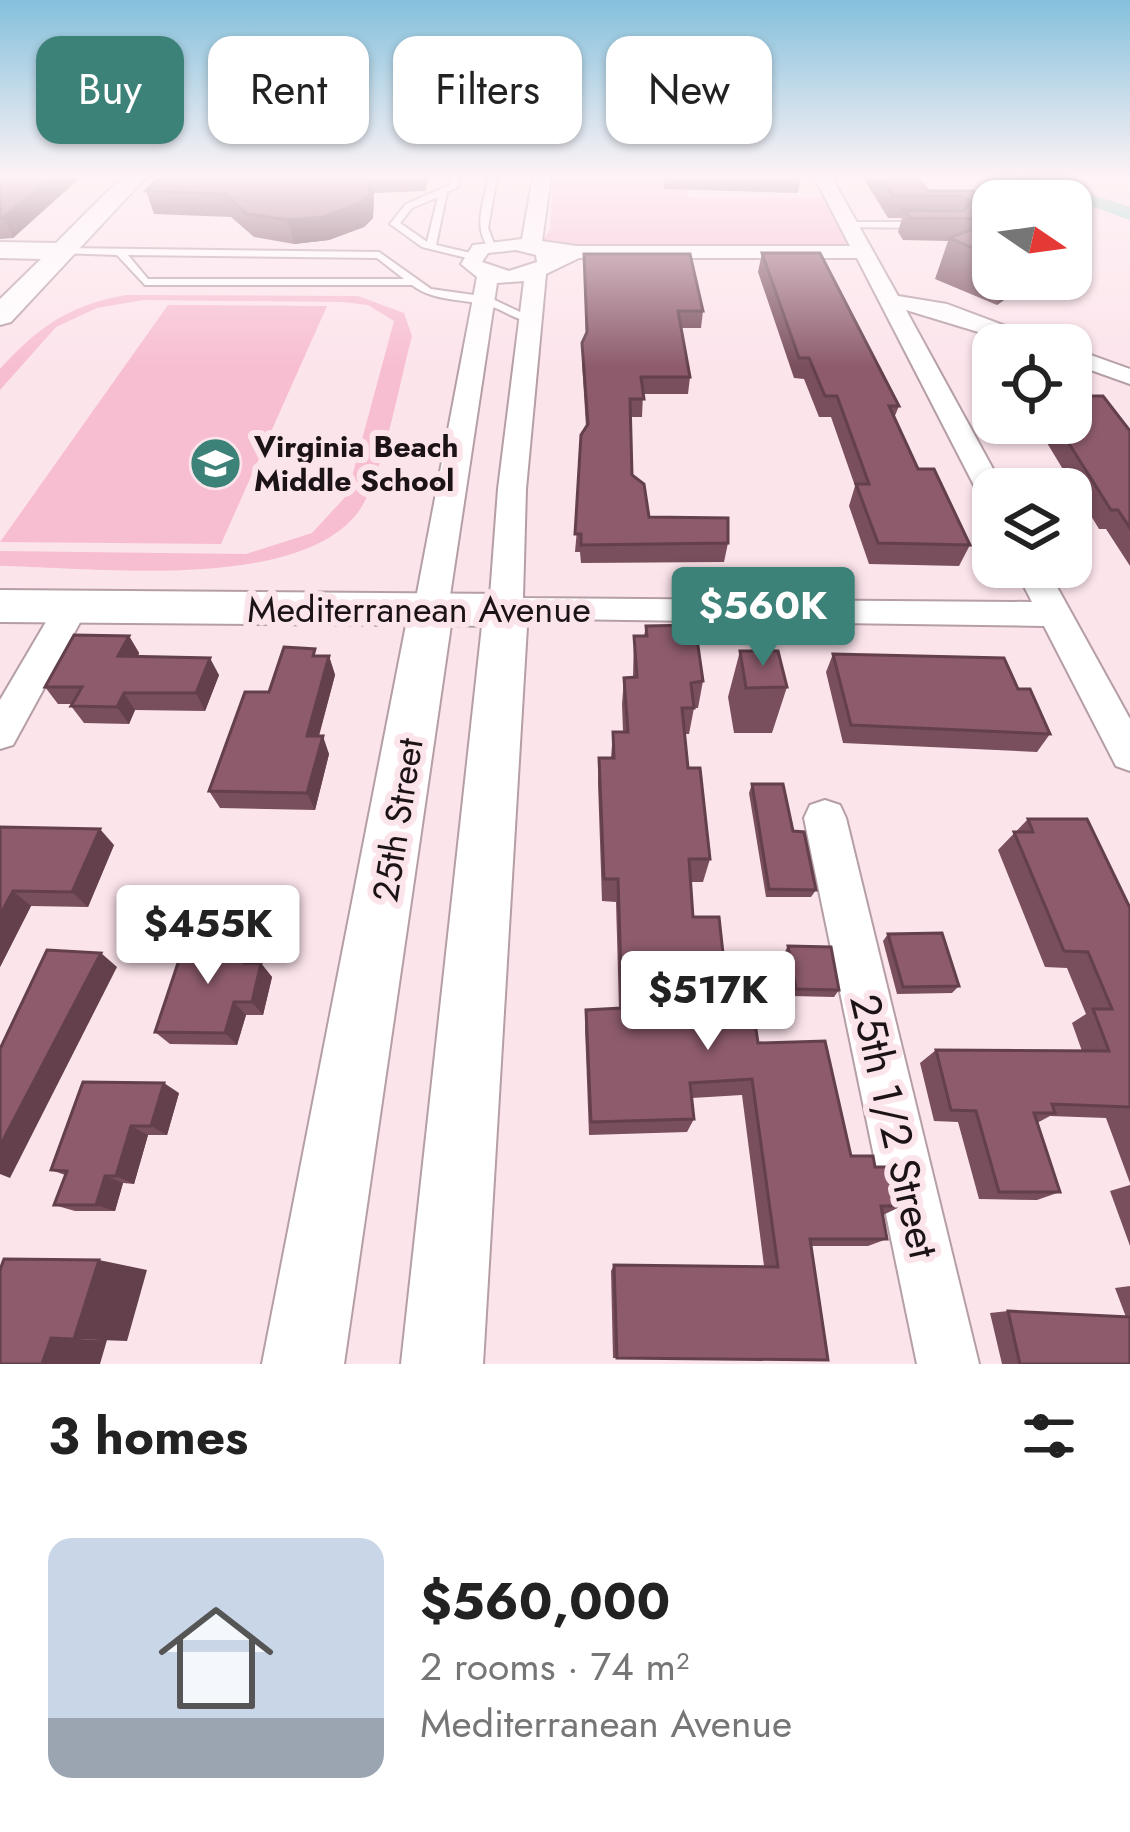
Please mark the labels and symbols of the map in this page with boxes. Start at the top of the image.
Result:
north arrow [972,180,1092,300]
place label: Virginia Beach Middle School [253,425,459,502]
school or university icon: Virginia Beach Middle School [187,436,243,492]
pin: $560K [679,567,847,669]
street label: Mediterranean Avenue [247,583,591,635]
street label: 25th Street [358,734,436,906]
pin: $455K [124,885,292,987]
pin: $517K [624,951,792,1053]
street label: 25th 1/2 Street [834,988,955,1264]

